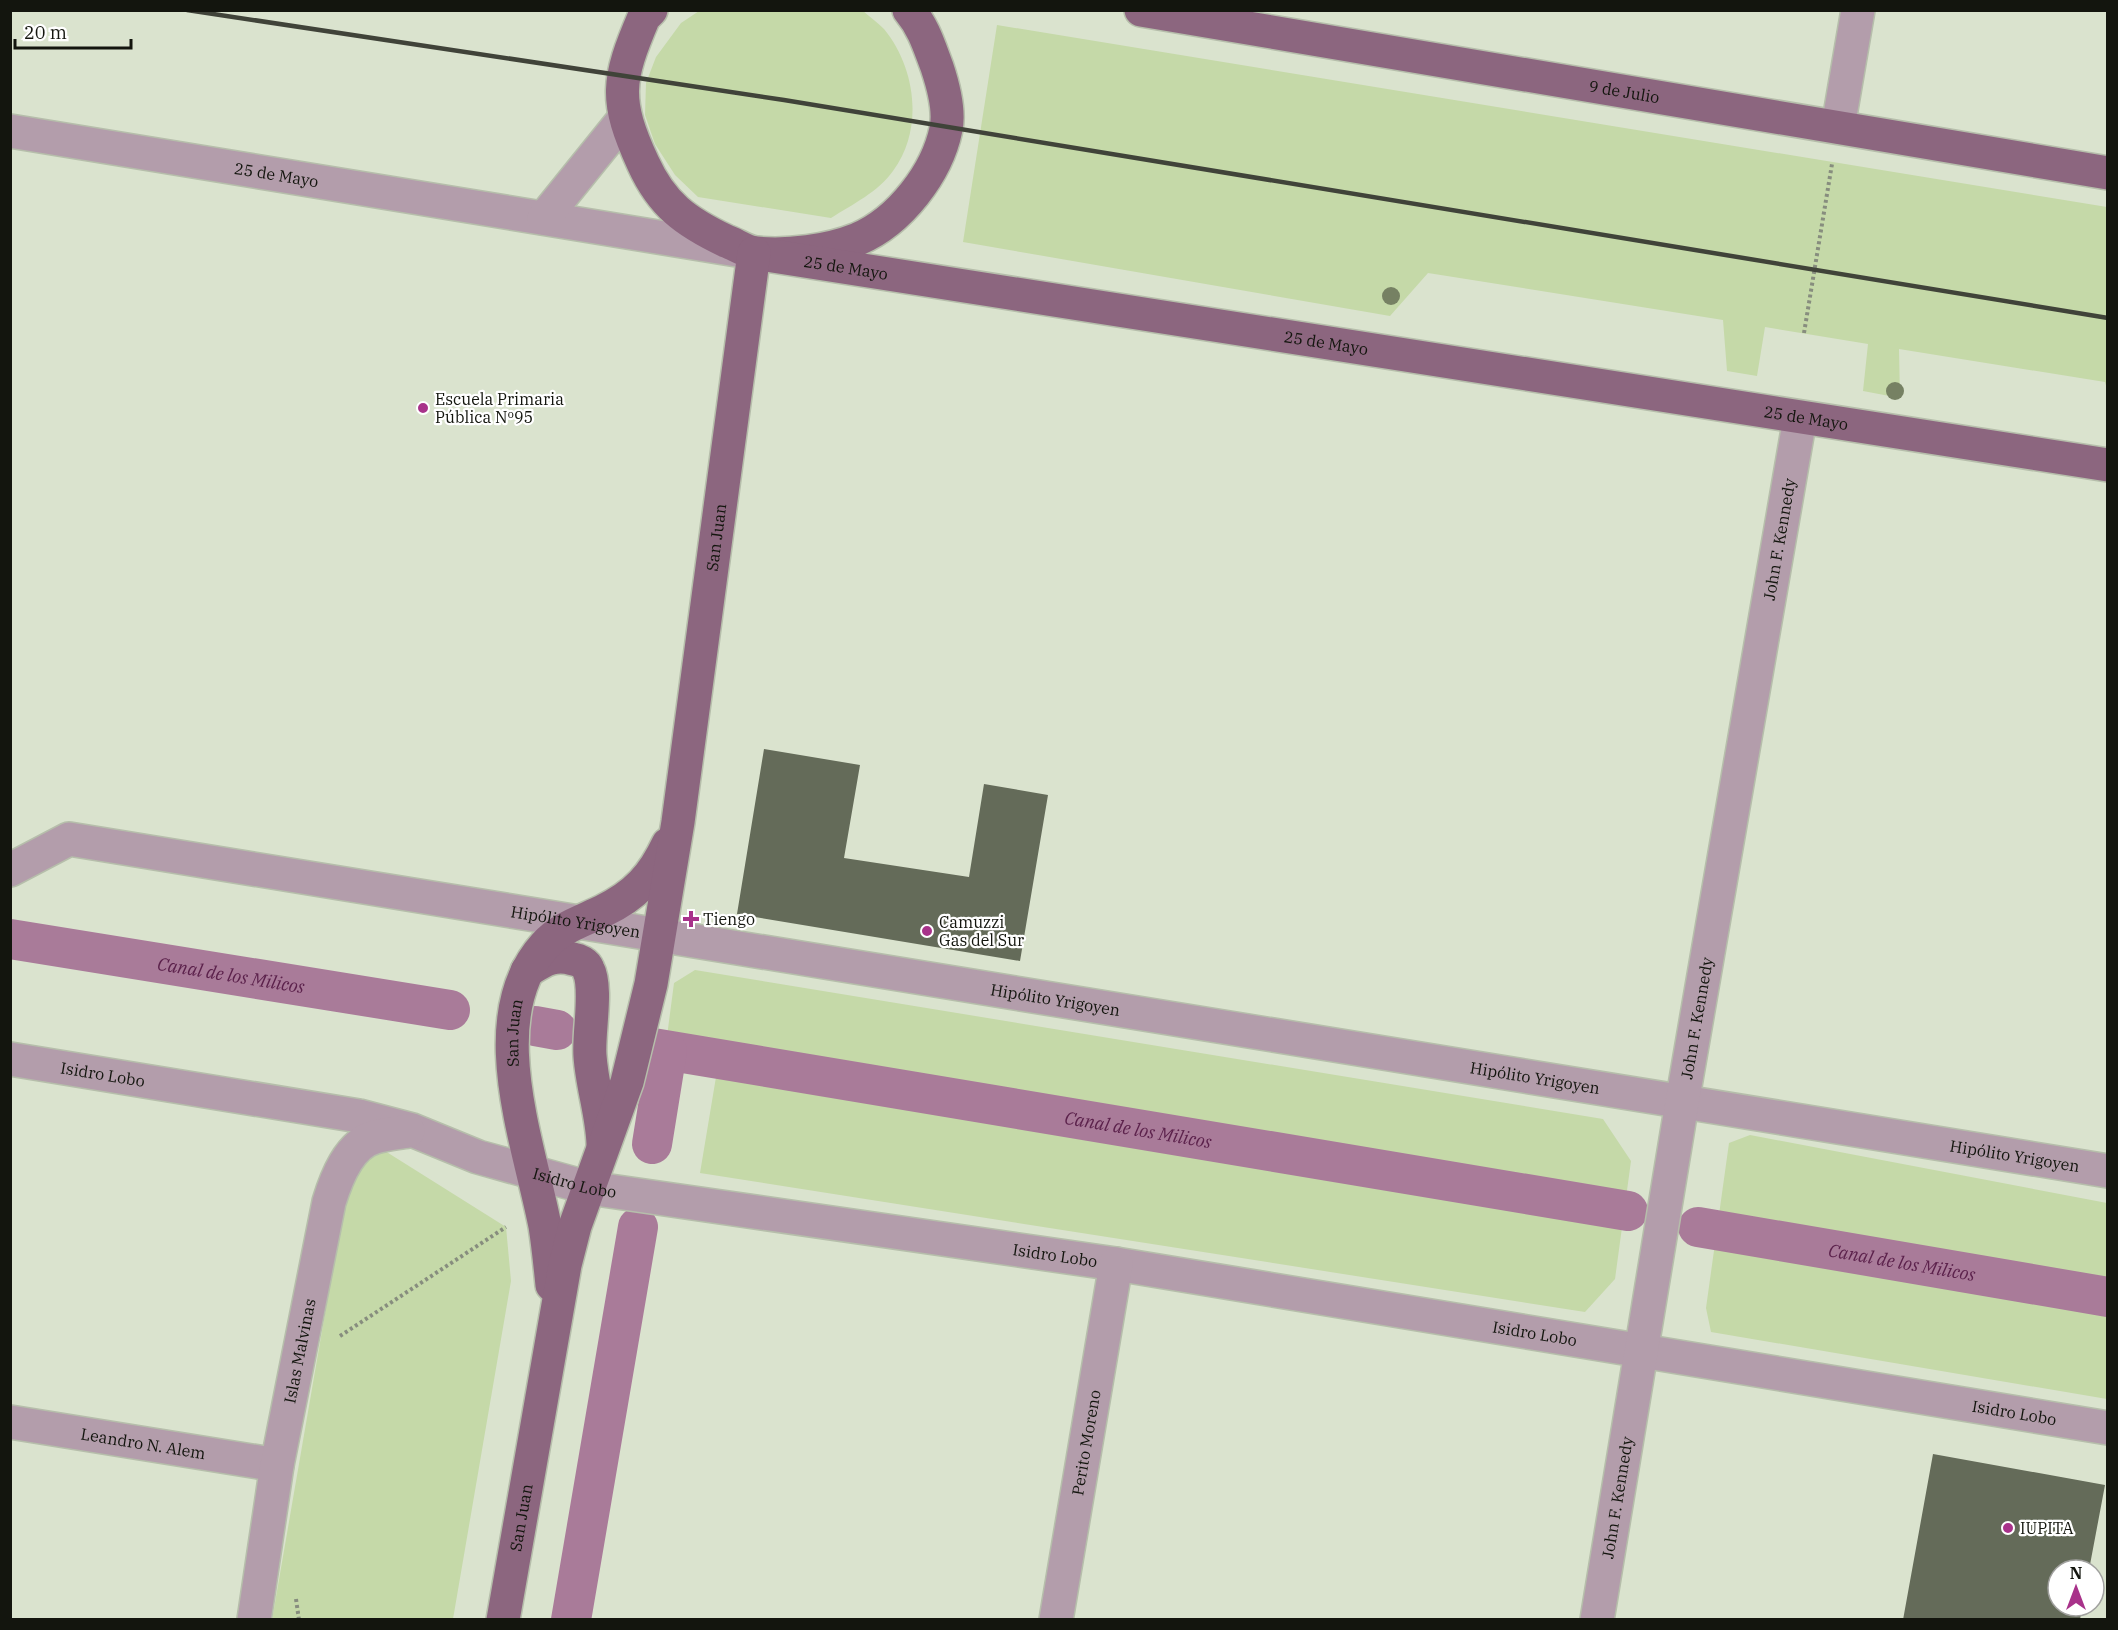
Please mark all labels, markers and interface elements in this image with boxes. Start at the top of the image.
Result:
scale bar [15,12,130,50]
text: 20 m [24,21,67,44]
street label: 9 de Julio [1587,76,1661,107]
street label: 25 de Mayo [233,158,320,191]
street label: 25 de Mayo [802,251,889,284]
street label: 25 de Mayo [1283,326,1370,359]
place label: Escuela Primaria Pública Nº95 [435,389,564,427]
marker: Escuela Primaria Pública Nº95 [416,401,430,415]
street label: 25 de Mayo [1763,401,1850,434]
street label: John F. Kennedy [1759,476,1800,602]
street label: San Juan [702,502,730,573]
street label: Hipólito Yrigoyen [509,901,642,942]
place label: Tiengo [703,909,755,929]
marker: Tiengo [684,912,698,926]
place label: Camuzzi Gas del Sur [939,912,1024,950]
marker: Camuzzi Gas del Sur [920,924,934,938]
water label: Canal de los Milicos [156,951,307,998]
street label: John F. Kennedy [1676,955,1717,1081]
street label: Hipólito Yrigoyen [989,979,1122,1020]
street label: San Juan [502,997,527,1067]
street label: Isidro Lobo [59,1057,146,1091]
street label: Hipólito Yrigoyen [1469,1057,1601,1098]
water label: Canal de los Milicos [1063,1106,1214,1153]
street label: Hipólito Yrigoyen [1948,1135,2081,1176]
street label: Isidro Lobo [531,1163,618,1202]
water label: Canal de los Milicos [1827,1238,1978,1286]
street label: Isidro Lobo [1012,1239,1099,1271]
street label: Islas Malvinas [279,1297,320,1405]
street label: Isidro Lobo [1491,1316,1579,1350]
street label: Perito Moreno [1067,1388,1105,1497]
street label: Isidro Lobo [1971,1396,2058,1429]
street label: Leandro N. Alem [79,1424,207,1463]
street label: John F. Kennedy [1597,1435,1637,1560]
street label: San Juan [505,1482,537,1553]
place label: IUPITA [2020,1518,2073,1538]
marker: IUPITA [2001,1521,2015,1535]
north arrow [2046,1558,2106,1618]
text: N [2070,1563,2082,1583]

